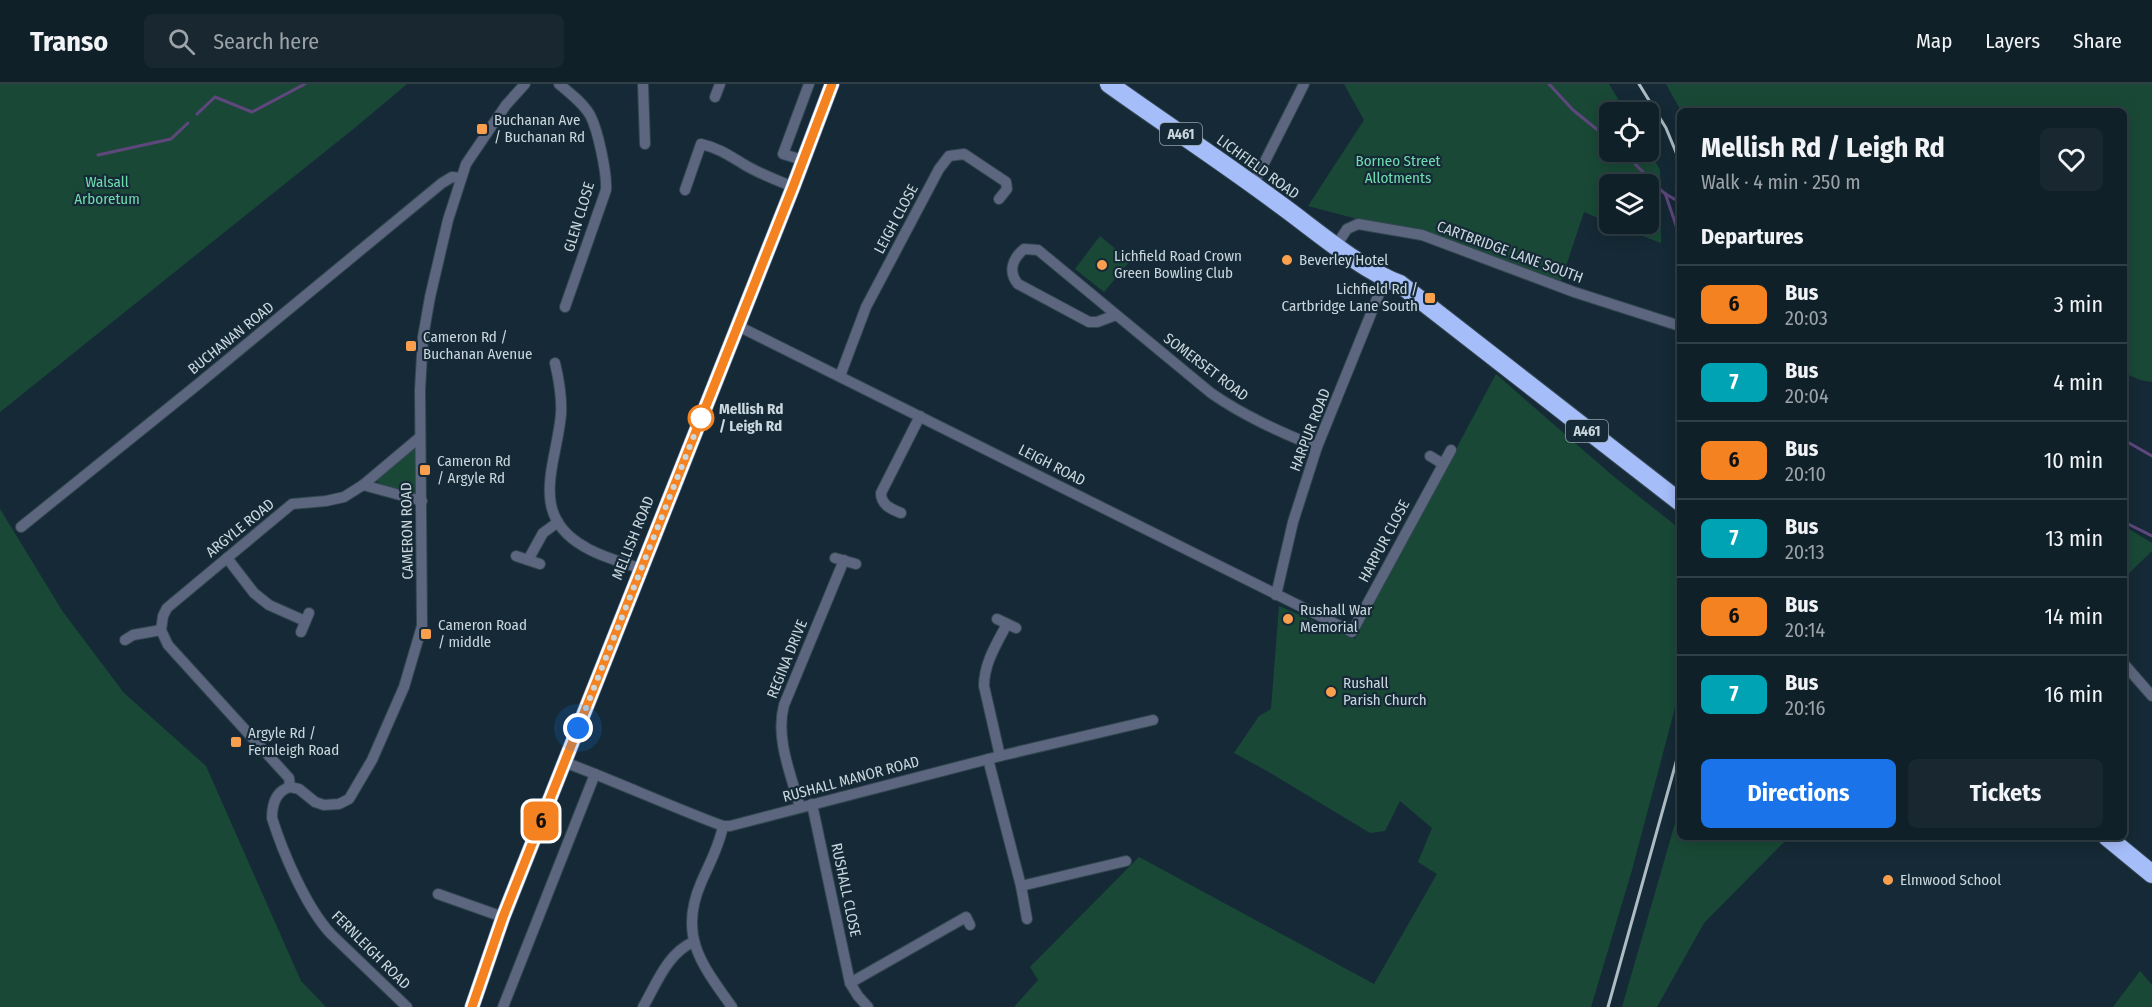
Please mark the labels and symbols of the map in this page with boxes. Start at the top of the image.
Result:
place label: Buchanan Ave / Buchanan Rd [494,111,585,146]
marker: Buchanan Ave / Buchanan Rd [475,122,489,136]
road number: A461 [1160,123,1202,145]
street label: LICHFIELD ROAD [1213,131,1303,203]
park label: Borneo Street Allotments [1356,152,1441,187]
park label: Walsall Arboretum [74,173,140,208]
street label: GLEN CLOSE [560,180,598,254]
street label: LEIGH CLOSE [870,181,922,257]
street label: CARTBRIDGE LANE SOUTH [1434,217,1586,287]
place label: Lichfield Road Crown Green Bowling Club [1114,247,1242,282]
place label: Beverley Hotel [1299,251,1388,269]
marker: Beverley Hotel [1280,253,1294,267]
marker: Lichfield Road Crown Green Bowling Club [1095,258,1109,272]
place label: Lichfield Rd / Cartbridge Lane South [1282,280,1418,315]
marker: Lichfield Rd / Cartbridge Lane South [1423,291,1437,305]
street label: BUCHANAN ROAD [184,298,278,378]
place label: Cameron Rd / Buchanan Avenue [423,328,533,363]
street label: SOMERSET ROAD [1160,329,1252,405]
marker: Cameron Rd / Buchanan Avenue [404,339,418,353]
street label: HARPUR ROAD [1286,386,1334,474]
place label: Mellish Rd / Leigh Rd [719,400,783,435]
marker: Mellish Rd / Leigh Rd [688,405,714,431]
road number: A461 [1566,420,1608,442]
street label: LEIGH ROAD [1016,440,1088,490]
place label: Cameron Rd / Argyle Rd [437,452,511,487]
marker: Cameron Rd / Argyle Rd [418,463,432,477]
street label: CAMERON ROAD [397,482,417,580]
street label: MELLISH ROAD [608,493,658,583]
street label: ARGYLE ROAD [202,495,278,561]
street label: HARPUR CLOSE [1355,497,1413,585]
place label: Rushall War Memorial [1300,601,1373,636]
marker: Rushall War Memorial [1281,612,1295,626]
place label: Cameron Road / middle [438,616,527,651]
street label: REGINA DRIVE [763,617,811,701]
marker: Cameron Road / middle [419,627,433,641]
place label: Rushall Parish Church [1343,674,1427,709]
marker: Rushall Parish Church [1324,685,1338,699]
your location [563,713,593,743]
place label: Argyle Rd / Fernleigh Road [248,724,339,759]
marker: Argyle Rd / Fernleigh Road [229,735,243,749]
street label: RUSHALL MANOR ROAD [781,752,921,806]
line badge: 6 [522,802,560,840]
street label: RUSHALL CLOSE [827,841,865,939]
place label: Elmwood School [1900,871,2001,889]
marker: Elmwood School [1881,873,1895,887]
street label: FERNLEIGH ROAD [328,907,414,993]

